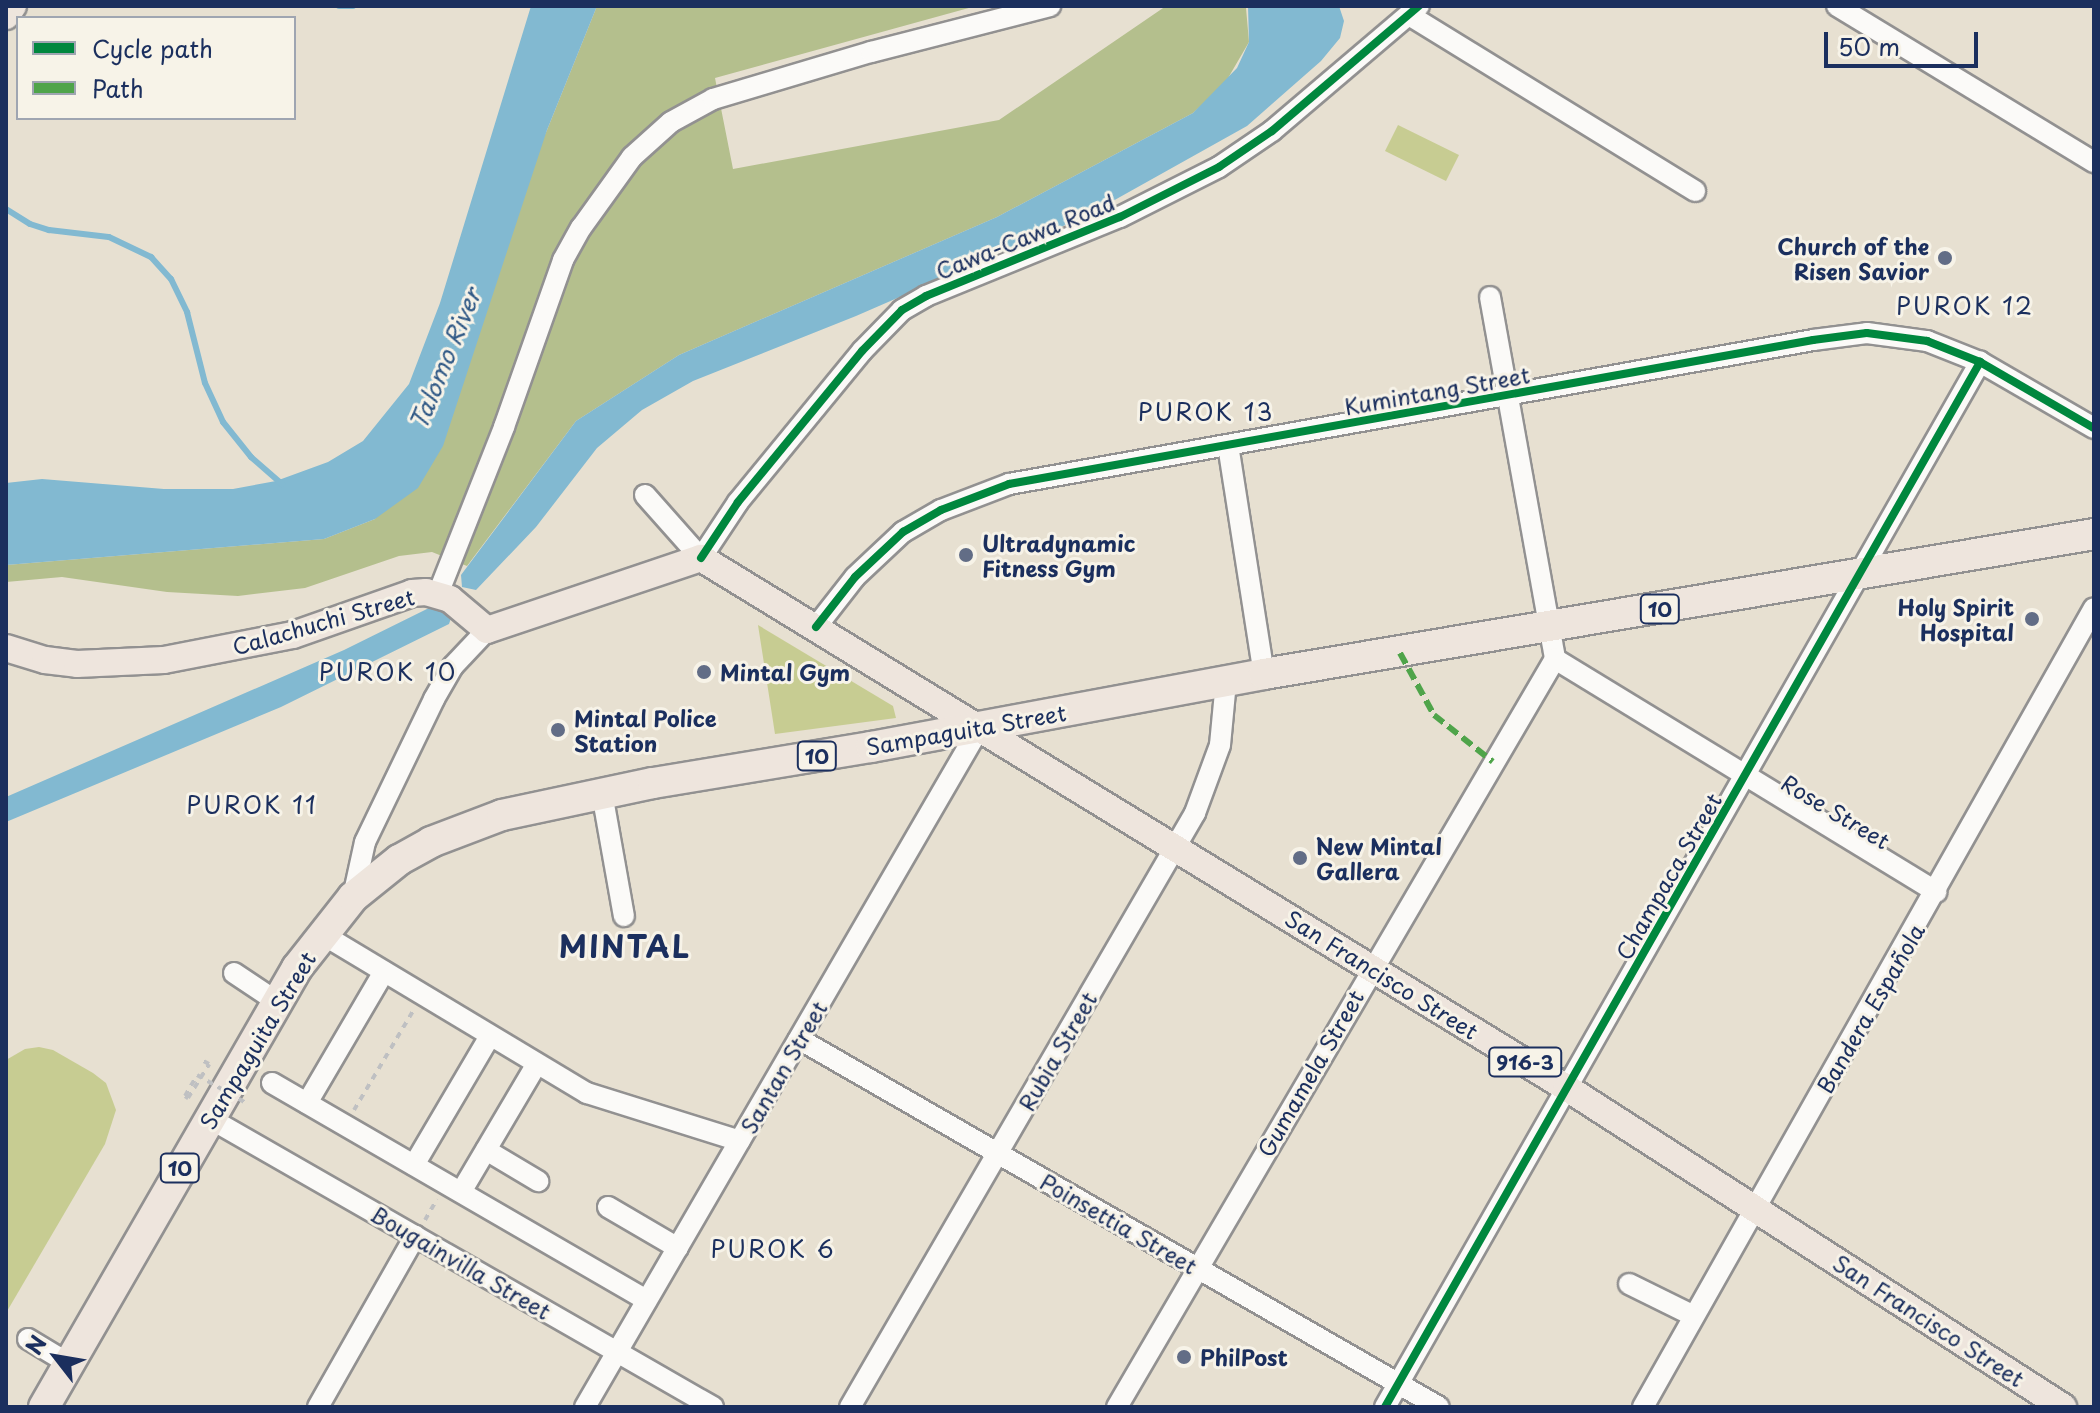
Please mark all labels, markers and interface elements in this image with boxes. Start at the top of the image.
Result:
legend [16,16,296,120]
scale bar [1828,16,1982,66]
text: 50 m [1838,28,1900,64]
text: Cycle path [92,30,213,66]
text: Path [92,70,144,106]
street label: Cawa-Cawa Road [932,188,1118,284]
place label: Church of the Risen Savior [1776,232,1929,284]
marker: Church of the Risen Savior [1936,249,1954,267]
water label: Talomo River [404,284,486,434]
district label: PUROK 12 [1896,292,2034,320]
street label: Kumintang Street [1342,361,1532,419]
district label: PUROK 13 [1137,398,1275,426]
place label: Ultradynamic Fitness Gym [982,529,1135,580]
marker: Ultradynamic Fitness Gym [957,546,975,564]
street label: Calachuchi Street [229,582,417,660]
road number: 10 [1638,593,1682,625]
place label: Holy Spirit Hospital [1896,593,2014,644]
marker: Holy Spirit Hospital [2021,608,2043,630]
district label: PUROK 10 [319,658,457,686]
place label: Mintal Gym [720,659,850,685]
marker: Mintal Gym [695,663,713,681]
street label: Sampaguita Street [864,698,1068,760]
place label: Mintal Police Station [574,704,717,756]
marker: Mintal Police Station [549,721,567,739]
road number: 10 [795,740,839,772]
street label: Rose Street [1777,769,1895,853]
street label: Champaca Street [1610,788,1726,964]
district label: PUROK 11 [187,791,317,819]
place label: New Mintal Gallera [1316,832,1443,884]
marker: New Mintal Gallera [1291,849,1309,867]
street label: San Francisco Street [1281,904,1483,1044]
street label: Bandera Española [1810,918,1930,1098]
district label: MINTAL [560,928,690,964]
street label: Sampaguita Street [193,946,321,1134]
street label: Gumamela Street [1252,985,1368,1161]
street label: Rubia Street [1012,987,1102,1115]
street label: Santan Street [734,996,832,1138]
road number: 916-3 [1487,1046,1563,1078]
road number: 10 [158,1152,202,1184]
street label: Poinsettia Street [1036,1167,1202,1279]
street label: Bougainvilla Street [366,1200,556,1324]
district label: PUROK 6 [710,1235,836,1263]
street label: San Francisco Street [1829,1249,2029,1391]
north arrow [16,1317,96,1397]
text: N [16,1328,54,1360]
place label: PhilPost [1200,1344,1288,1370]
marker: PhilPost [1175,1348,1193,1366]

